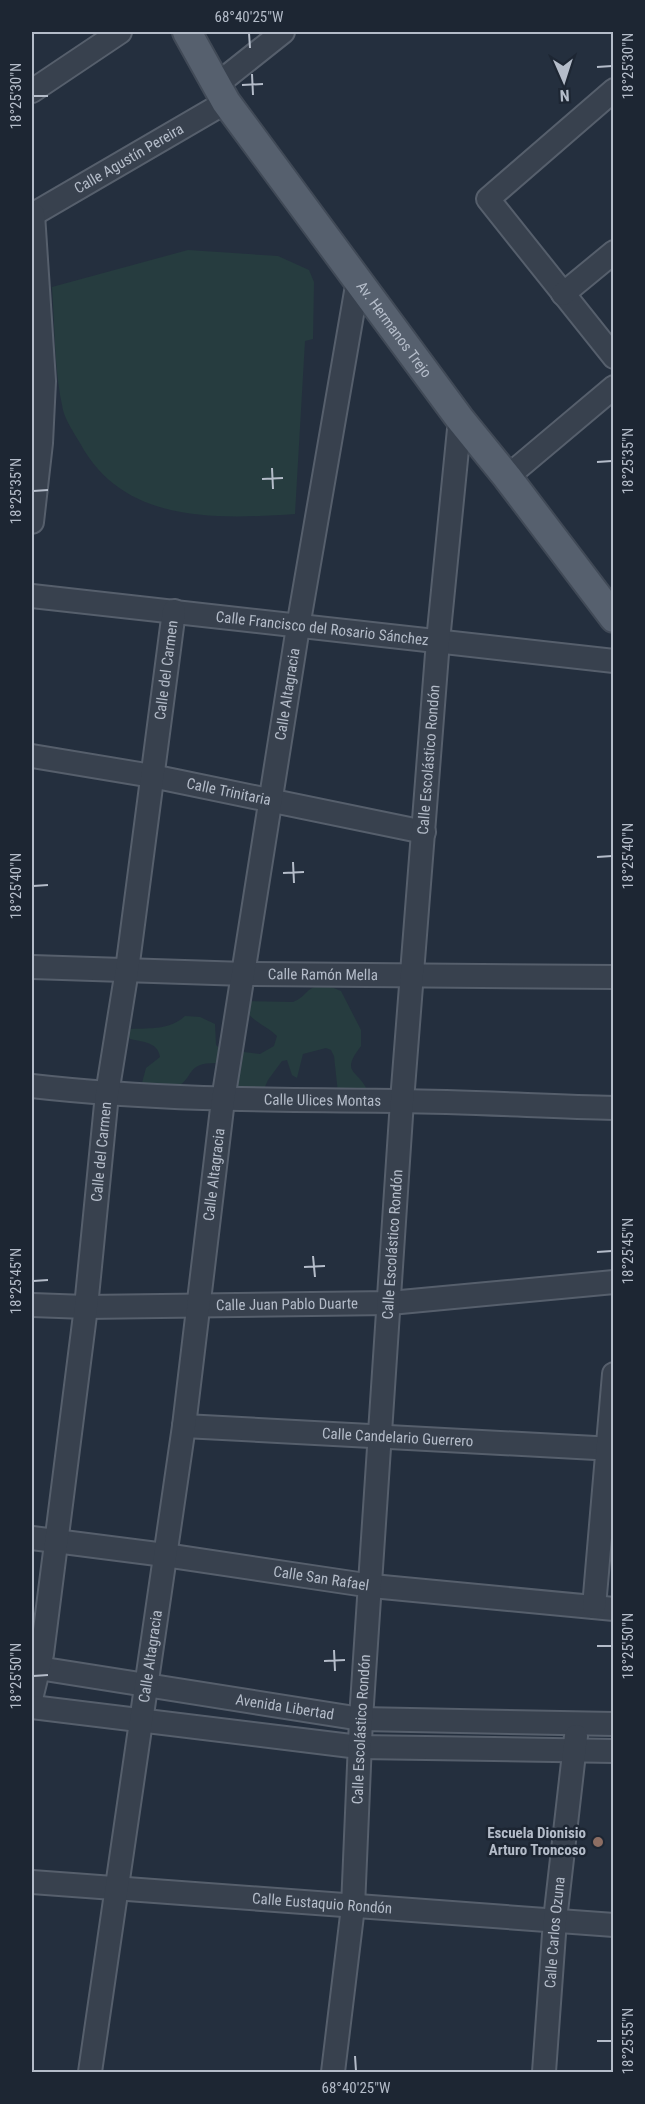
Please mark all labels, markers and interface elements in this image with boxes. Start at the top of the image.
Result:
text: 68°40'25"W [215,8,284,26]
text: 18°25'30"N [619,33,637,99]
north arrow [534,51,594,111]
text: 18°25'30"N [7,63,25,129]
text: N [559,86,570,105]
street label: Calle Agustín Pereira [71,120,187,198]
street label: Av. Hermanos Trejo [353,278,435,381]
text: 18°25'35"N [619,428,637,494]
text: 18°25'35"N [7,458,25,524]
street label: Calle Francisco del Rosario Sánchez [215,608,430,649]
street label: Calle del Carmen [151,619,182,721]
street label: Calle Altagracia [271,647,304,742]
street label: Calle Escolástico Rondón [414,684,444,835]
street label: Calle Trinitaria [185,774,273,809]
text: 18°25'40"N [619,823,637,889]
text: 18°25'40"N [7,853,25,919]
street label: Calle Ramón Mella [268,965,378,984]
street label: Calle Ulices Montas [264,1091,381,1110]
street label: Calle del Carmen [87,1101,115,1203]
street label: Calle Altagracia [200,1127,229,1222]
street label: Calle Escolástico Rondón [379,1169,406,1320]
text: 18°25'45"N [619,1218,637,1284]
text: 18°25'45"N [7,1248,25,1314]
street label: Calle Juan Pablo Duarte [216,1294,358,1314]
street label: Calle Candelario Guerrero [322,1424,474,1450]
street label: Calle San Rafael [272,1562,370,1594]
street label: Calle Altagracia [135,1609,166,1704]
text: 18°25'50"N [619,1613,637,1679]
text: 18°25'50"N [7,1643,25,1709]
street label: Calle Escolástico Rondón [348,1654,374,1805]
street label: Avenida Libertad [234,1690,335,1724]
place label: Escuela Dionisio Arturo Troncoso [487,1824,586,1859]
marker: Escuela Dionisio Arturo Troncoso [591,1835,605,1849]
street label: Calle Carlos Ozuna [541,1876,569,1989]
street label: Calle Eustaquio Rondón [252,1889,393,1918]
text: 18°25'55"N [619,2008,637,2074]
text: 68°40'25"W [322,2079,391,2097]

